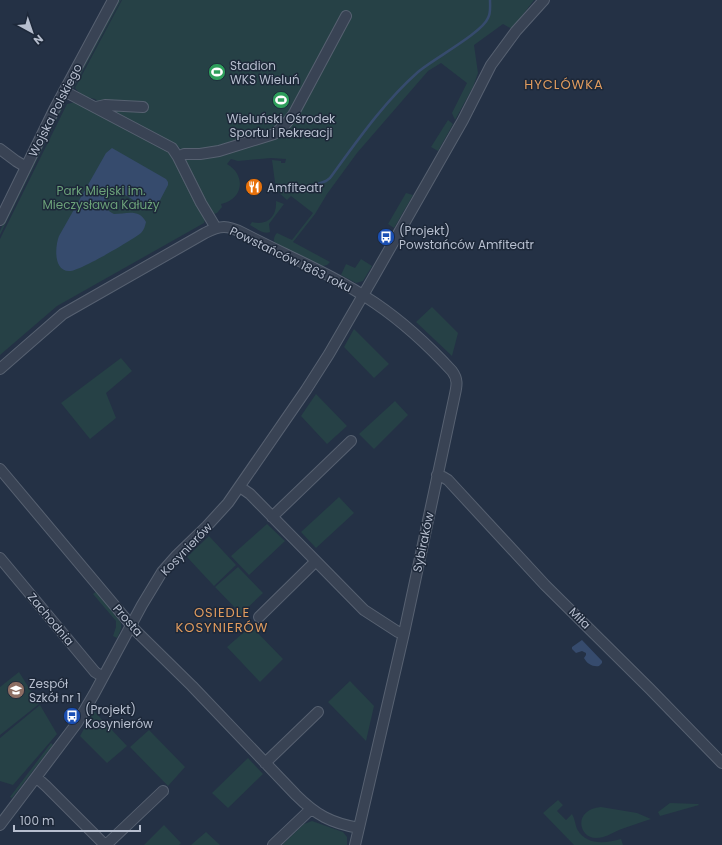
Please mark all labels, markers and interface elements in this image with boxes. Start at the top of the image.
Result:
north arrow [12,12,52,52]
text: N [30,31,47,48]
place label: Stadion WKS Wieluń [230,57,300,88]
street label: Wojska Polskiego [24,60,86,159]
sports icon: Stadion WKS Wieluń [207,62,227,82]
district label: HYCLÓWKA [524,75,604,94]
sports icon: Wieluński Ośrodek Sportu i Rekreacji [271,90,291,110]
place label: Wieluński Ośrodek Sportu i Rekreacji [227,110,336,141]
restaurant icon: Amfiteatr [244,177,264,197]
place label: Amfiteatr [267,179,324,196]
park label: Park Miejski im. Mieczysława Kałuży [43,182,160,213]
street label: Powstańców 1863 roku [227,222,355,296]
place label: (Projekt) Powstańców Amfiteatr [399,222,535,253]
bus stop icon: (Projekt) Powstańców Amfiteatr [376,227,396,247]
street label: Sybiraków [408,510,438,574]
street label: Kosynierów [156,519,216,579]
street label: Zachodnia [24,589,78,649]
street label: Prosta [109,600,147,640]
district label: OSIEDLE KOSYNIERÓW [175,603,269,637]
street label: Miła [565,603,595,633]
place label: Zespół Szkół nr 1 [29,675,81,706]
school or university icon: Zespół Szkół nr 1 [6,680,26,700]
place label: (Projekt) Kosynierów [85,701,153,732]
bus stop icon: (Projekt) Kosynierów [62,706,82,726]
scale bar [14,807,140,833]
text: 100 m [20,812,54,829]

